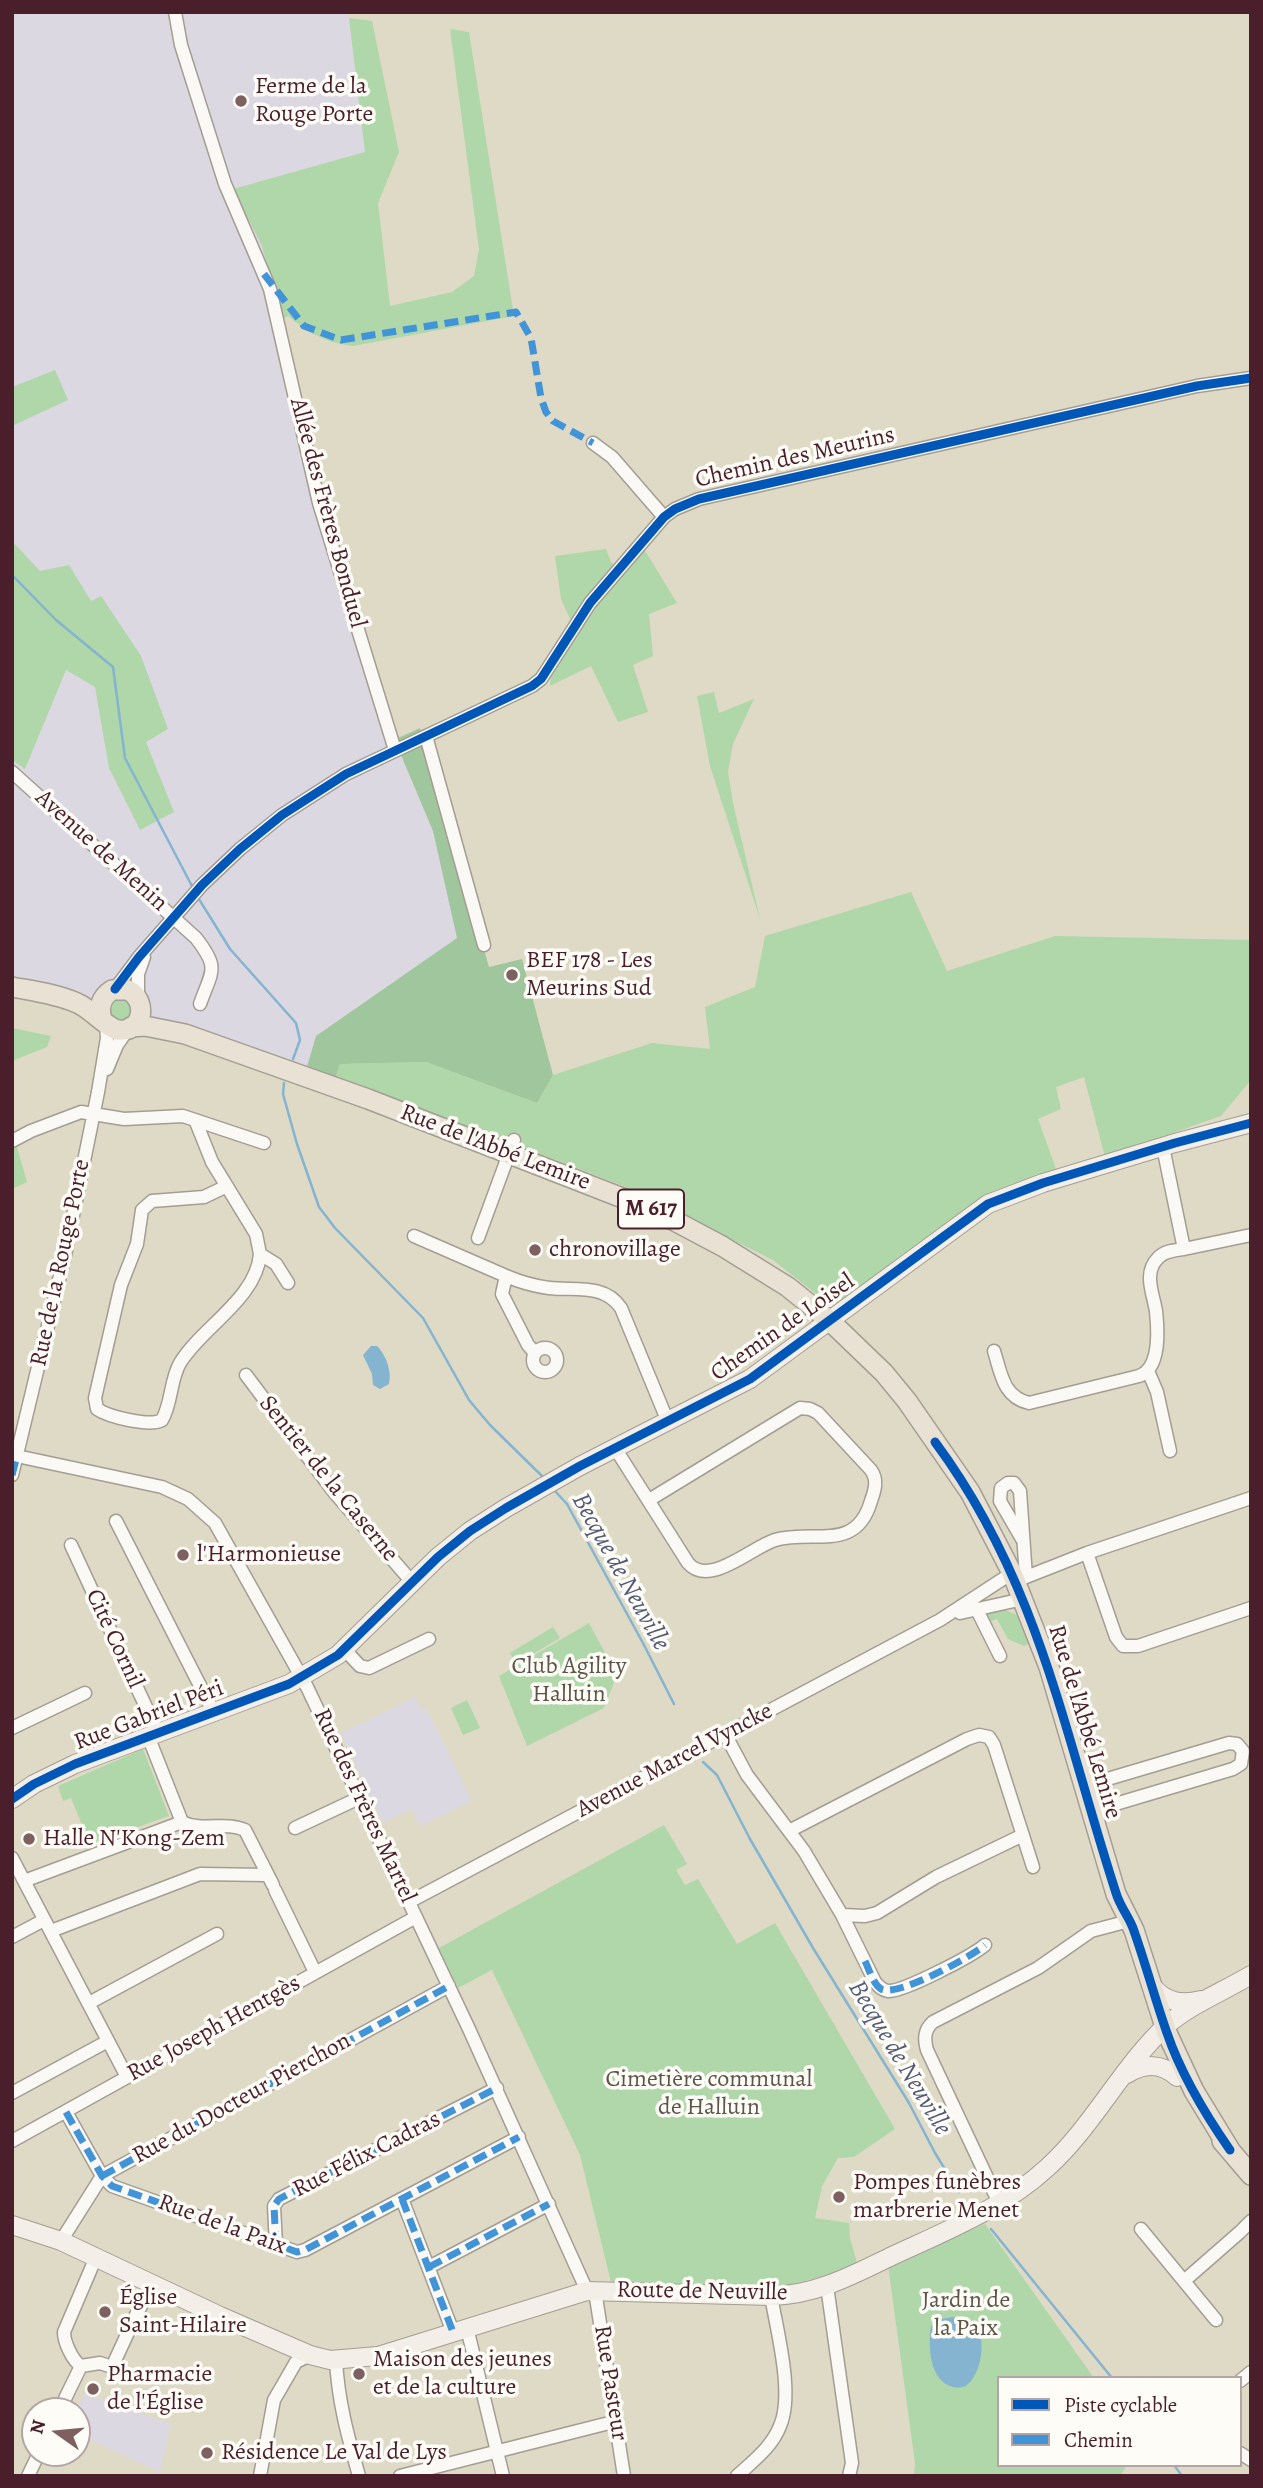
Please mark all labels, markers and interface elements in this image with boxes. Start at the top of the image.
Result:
place label: Ferme de la Rouge Porte [255,73,373,129]
marker: Ferme de la Rouge Porte [233,93,249,109]
street label: Allée des Frères Bonduel [282,395,372,631]
street label: Chemin des Meurins [693,421,897,495]
street label: Avenue de Menin [29,784,173,918]
place label: BEF 178 - Les Meurins Sud [526,947,653,1003]
marker: BEF 178 - Les Meurins Sud [504,967,520,983]
street label: Rue de l'Abbé Lemire [396,1098,594,1198]
street label: Rue de la Rouge Porte [25,1157,97,1369]
road number: M 617 [618,1190,684,1228]
place label: chronovillage [549,1236,681,1264]
marker: chronovillage [527,1242,543,1258]
street label: Chemin de Loisel [706,1268,860,1388]
street label: Sentier de la Caserne [252,1390,404,1568]
water label: Becque de Neuville [564,1488,676,1656]
place label: l'Harmonieuse [197,1541,341,1569]
marker: l'Harmonieuse [175,1547,191,1563]
street label: Cité Cornil [79,1585,149,1693]
street label: Rue de l'Abbé Lemire [1041,1622,1127,1822]
park label: Club Agility Halluin [512,1653,626,1709]
street label: Rue Gabriel Péri [70,1674,228,1758]
street label: Avenue Marcel Vyncke [572,1697,778,1825]
street label: Rue des Frères Martel [306,1704,422,1908]
place label: Halle N'Kong-Zem [43,1825,225,1853]
marker: Halle N'Kong-Zem [21,1831,37,1847]
street label: Rue Joseph Hentgès [122,1969,306,2089]
water label: Becque de Neuville [840,1975,958,2141]
street label: Rue du Docteur Pierchon [128,2027,356,2171]
park label: Cimetière communal de Halluin [606,2066,812,2122]
street label: Rue Félix Cadras [288,2105,446,2205]
place label: Pompes funèbres marbrerie Menet [853,2169,1021,2225]
street label: Rue de la Paix [154,2188,290,2262]
marker: Pompes funèbres marbrerie Menet [831,2189,847,2205]
street label: Route de Neuville [616,2276,788,2308]
place label: Église Saint-Hilaire [119,2284,247,2340]
park label: Jardin de la Paix [922,2287,1010,2343]
marker: Église Saint-Hilaire [97,2304,113,2320]
street label: Rue Pasteur [587,2323,633,2443]
place label: Maison des jeunes et de la culture [373,2346,552,2402]
place label: Pharmacie de l'Église [107,2361,212,2417]
marker: Maison des jeunes et de la culture [351,2366,367,2382]
legend [997,2376,1242,2467]
marker: Pharmacie de l'Église [85,2381,101,2397]
text: Piste cyclable [1064,2391,1177,2419]
north arrow [21,2397,91,2467]
text: N [23,2417,52,2437]
text: Chemin [1064,2426,1133,2454]
place label: Résidence Le Val de Lys [221,2439,447,2467]
marker: Résidence Le Val de Lys [199,2445,215,2461]

